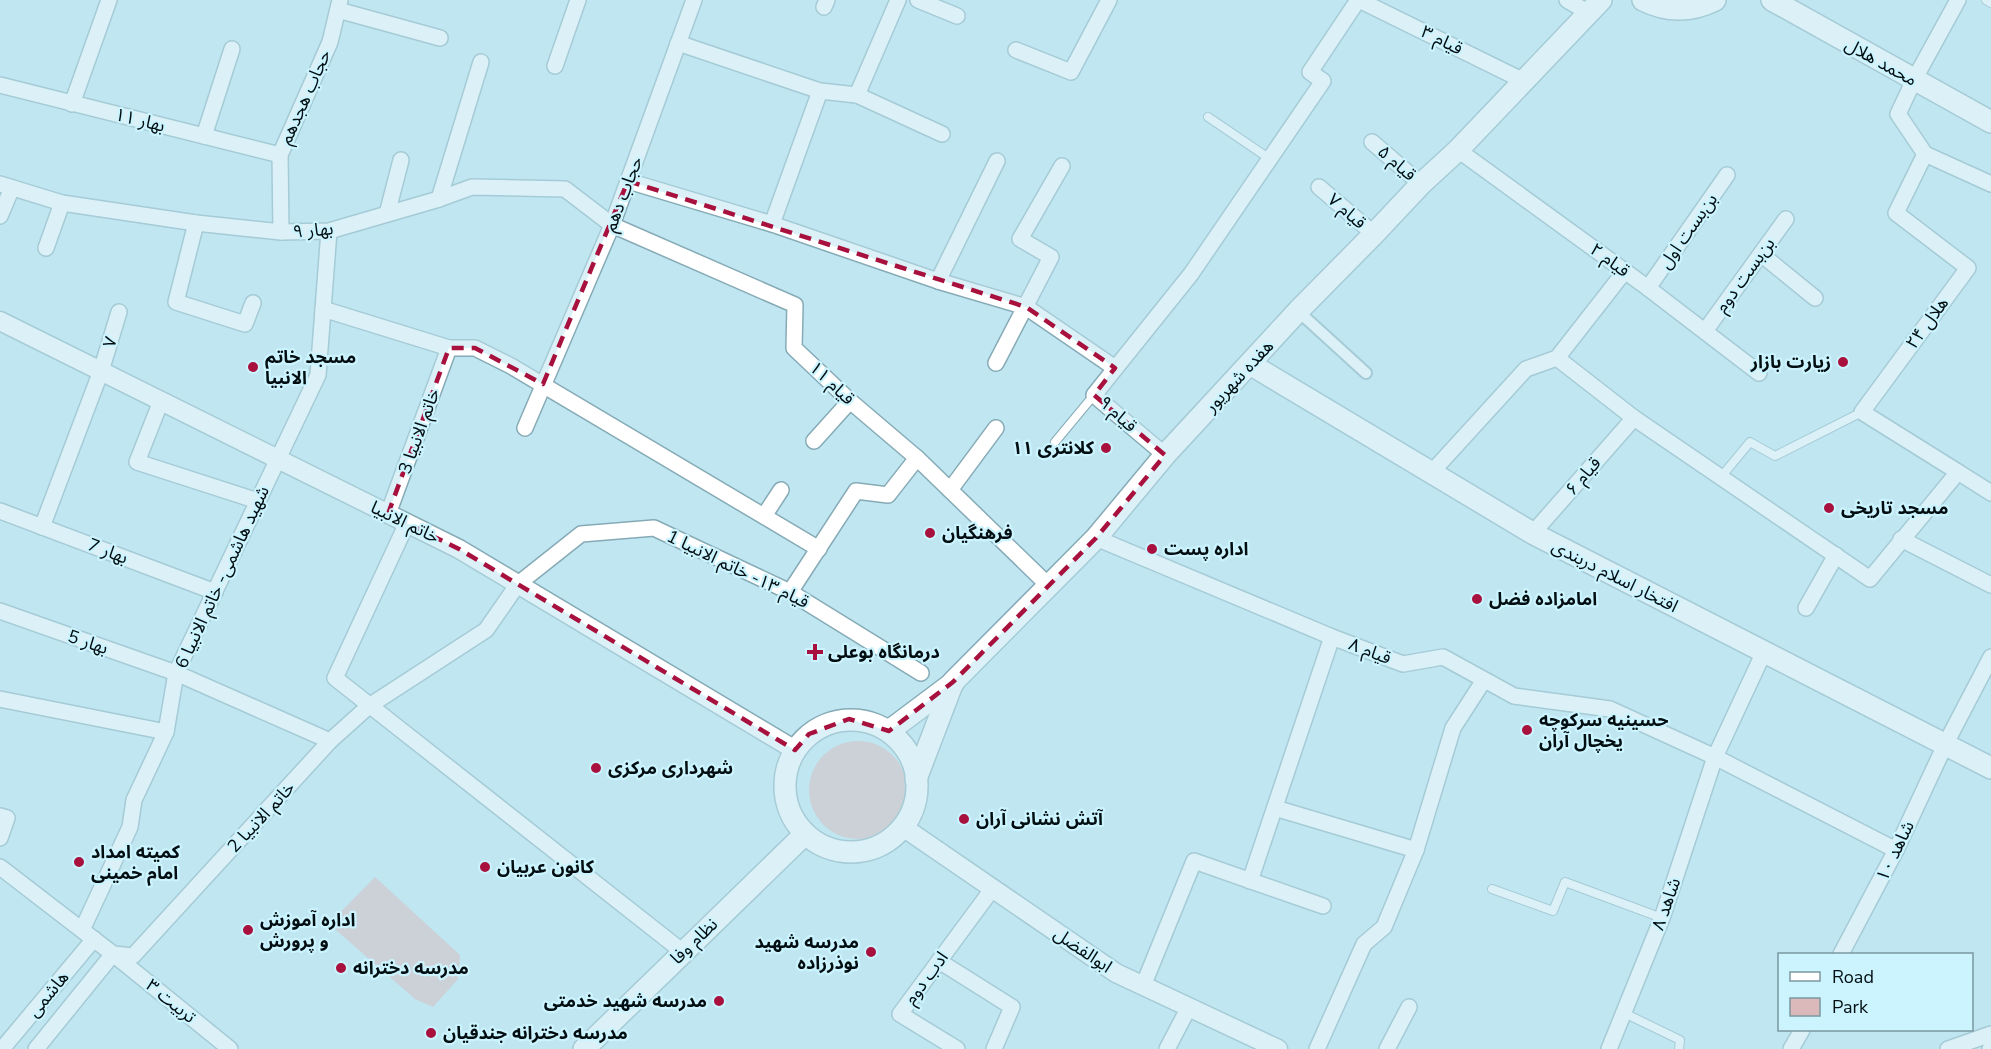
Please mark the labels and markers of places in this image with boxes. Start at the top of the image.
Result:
place label: مسجد خاتم الانبیا [265,345,356,390]
place label: زیارت بازار [1750,350,1831,374]
marker: زیارت بازار [1836,355,1850,369]
marker: مسجد خاتم الانبیا [246,360,260,374]
place label: کلانتری ۱۱ [1012,436,1095,460]
marker: کلانتری ۱۱ [1099,441,1113,455]
place label: مسجد تاریخی [1841,496,1948,520]
marker: مسجد تاریخی [1822,501,1836,515]
place label: فرهنگیان [942,521,1013,545]
marker: فرهنگیان [923,526,937,540]
place label: اداره پست [1164,537,1248,561]
marker: اداره پست [1145,542,1159,556]
place label: امامزاده فضل [1489,587,1597,611]
marker: امامزاده فضل [1470,592,1484,606]
place label: درمانگاه بوعلی [828,640,940,664]
marker: درمانگاه بوعلی [806,643,824,661]
place label: حسینیه سرکوچه یخچال آران [1539,708,1669,753]
marker: حسینیه سرکوچه یخچال آران [1520,723,1534,737]
place label: شهرداری مرکزی [608,756,733,780]
marker: شهرداری مرکزی [589,761,603,775]
place label: آتش نشانی آران [976,807,1104,831]
marker: آتش نشانی آران [957,812,971,826]
place label: کمیته امداد امام خمینی [91,840,181,886]
marker: کمیته امداد امام خمینی [72,855,86,869]
place label: کانون عربیان [497,855,595,879]
marker: کانون عربیان [478,860,492,874]
place label: اداره آموزش و پرورش [260,908,355,953]
marker: اداره آموزش و پرورش [241,923,255,937]
place label: مدرسه شهید نوذرزاده [754,930,859,975]
marker: مدرسه شهید نوذرزاده [864,945,878,959]
place label: مدرسه دخترانه [353,956,469,980]
marker: مدرسه دخترانه [334,961,348,975]
place label: مدرسه شهید خدمتی [544,989,707,1013]
marker: مدرسه شهید خدمتی [712,994,726,1008]
place label: مدرسه دخترانه جندقیان [443,1021,628,1045]
marker: مدرسه دخترانه جندقیان [424,1026,438,1040]

